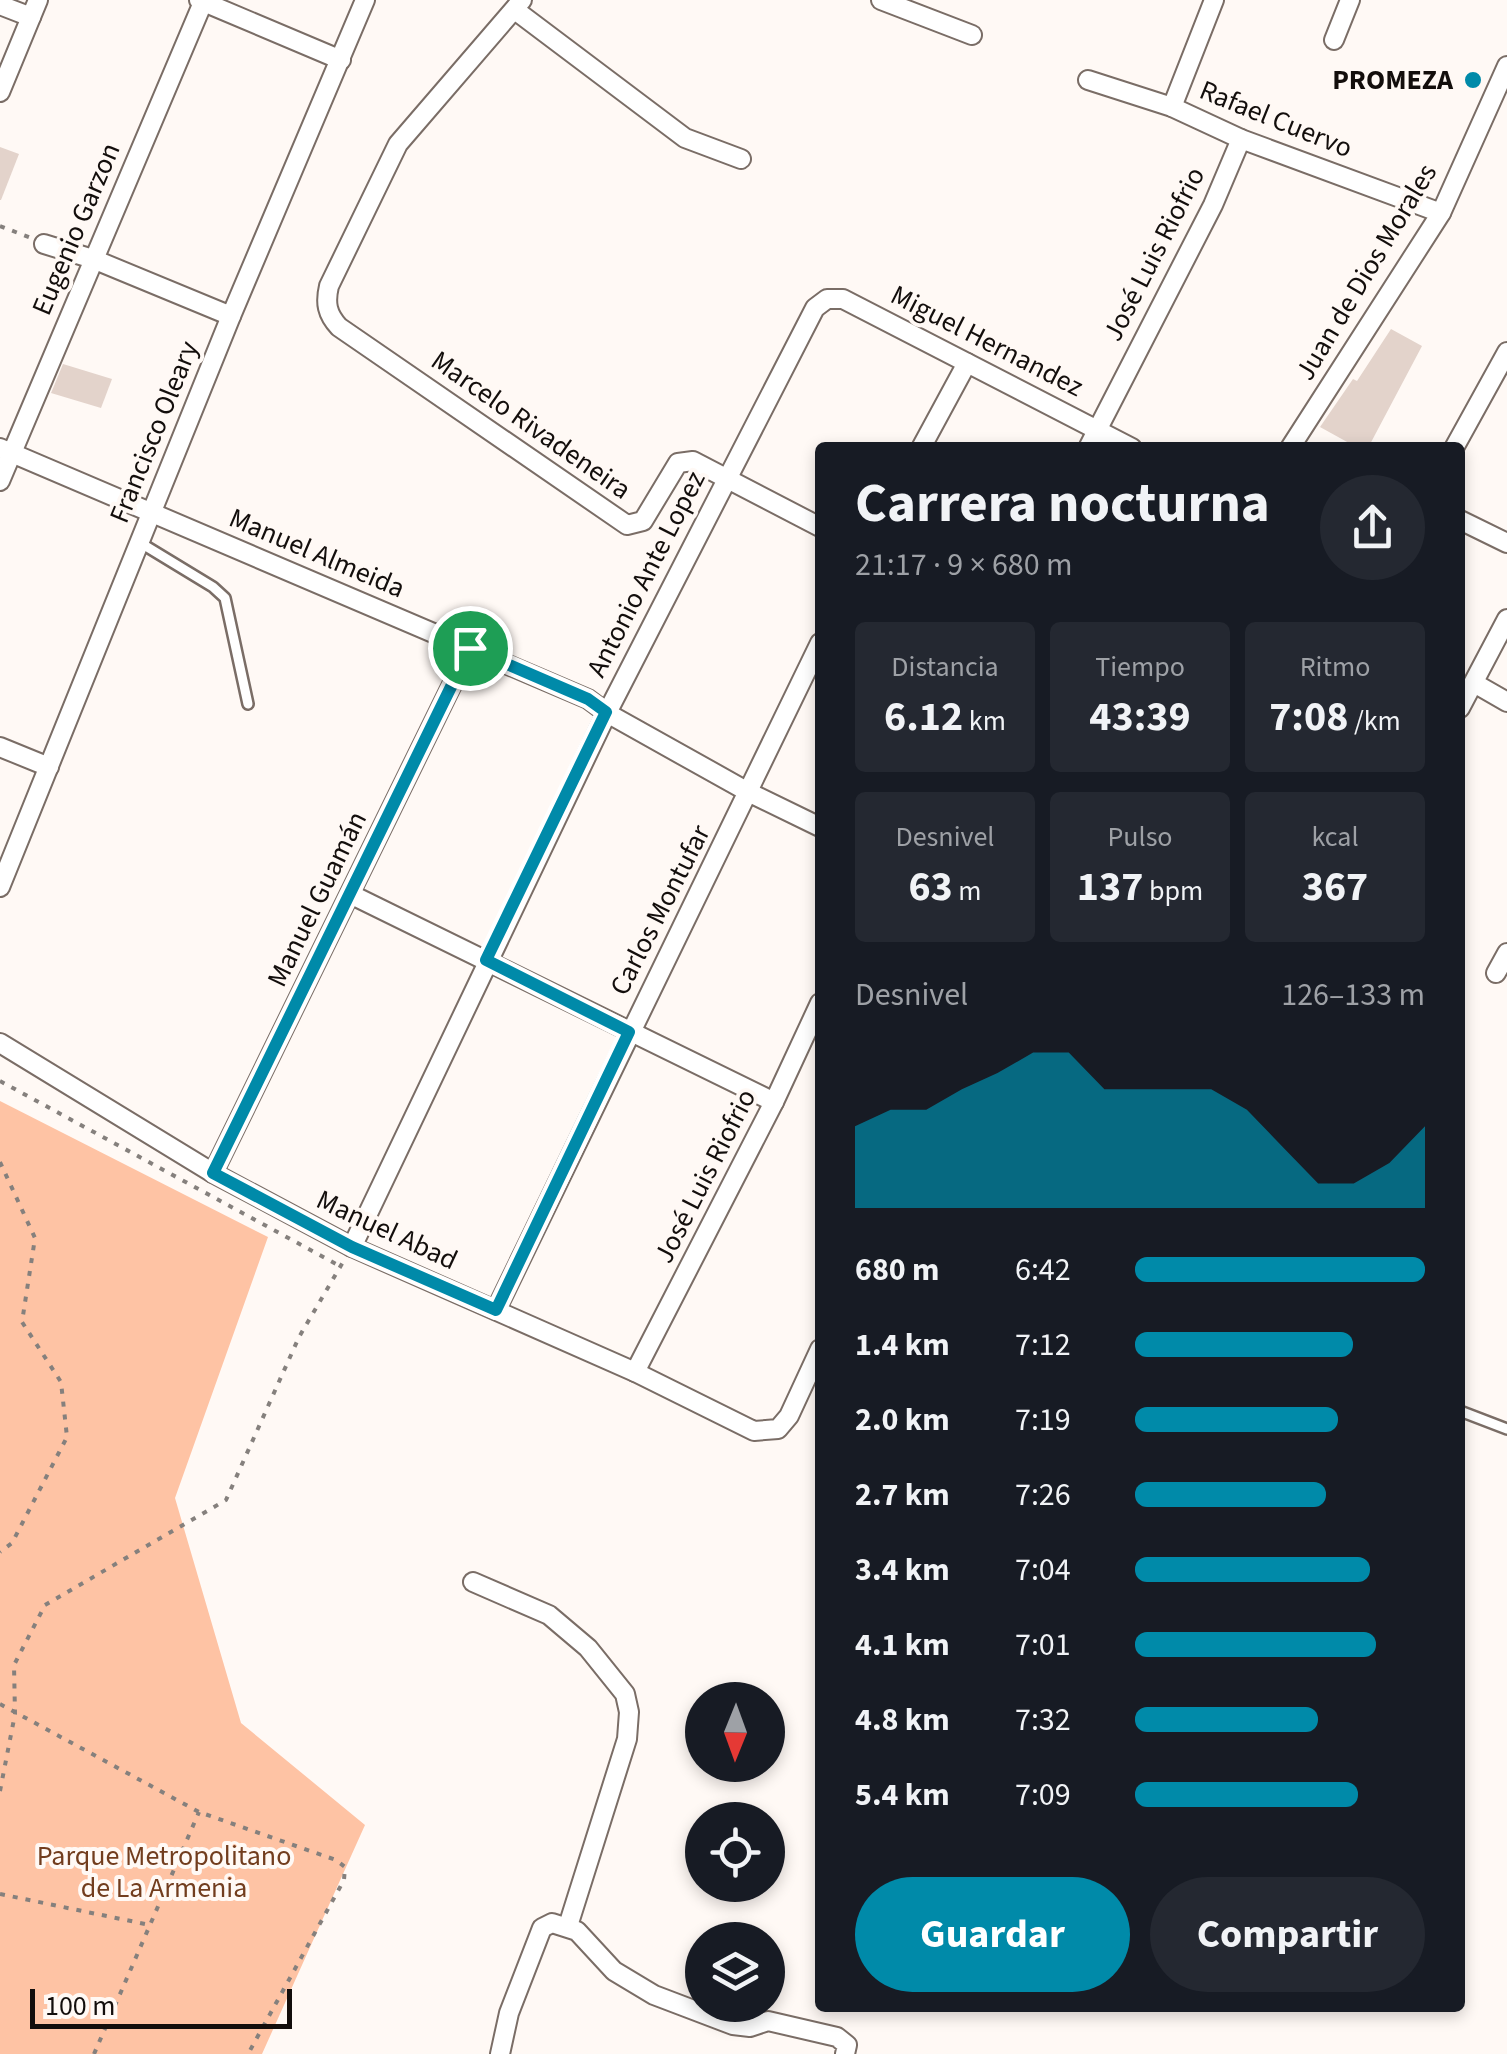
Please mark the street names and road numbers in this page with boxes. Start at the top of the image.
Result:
street label: Rafael Cuervo [1194,70,1358,168]
street label: Eugenio Garzon [22,137,130,321]
street label: Juan de Dios Morales [1285,156,1447,388]
street label: José Luis Riofrio [1093,160,1215,348]
street label: Miguel Hernandez [884,275,1090,407]
street label: Francisco Oleary [99,335,209,529]
street label: Marcelo Rivadeneira [423,341,639,509]
street label: Antonio Ante Lopez [577,464,715,684]
street label: Manuel Almeida [223,498,411,608]
street label: Manuel Guamán [257,804,377,994]
street label: Carlos Montufar [600,818,720,1002]
street label: José Luis Riofrio [644,1082,766,1270]
street label: Manuel Abad [310,1180,464,1280]

